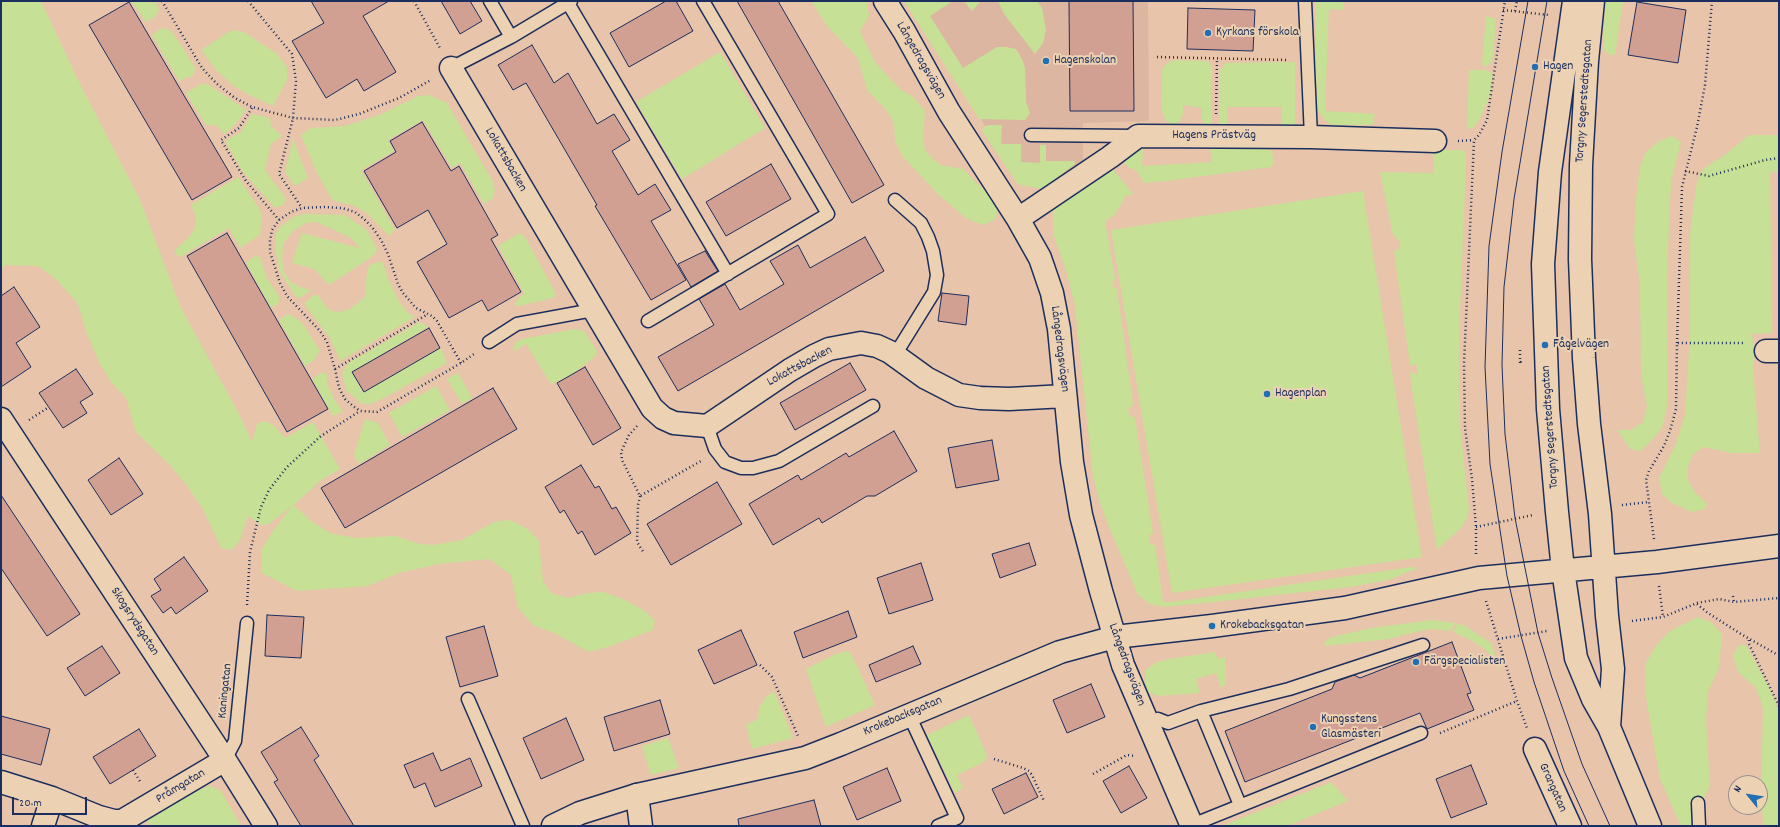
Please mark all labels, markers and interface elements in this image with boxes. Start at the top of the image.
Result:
street label: Långedragsvägen [892,20,948,102]
place label: Kyrkans förskola [1216,25,1299,41]
marker: Kyrkans förskola [1203,28,1213,38]
street label: Torgny Segerstedtsgatan [1573,39,1597,163]
place label: Hagenskolan [1054,53,1116,69]
marker: Hagenskolan [1041,56,1051,66]
place label: Hagen [1543,59,1573,75]
marker: Hagen [1530,62,1540,72]
street label: Lokattsbacken [480,125,530,195]
street label: Hagens Prästväg [1172,128,1256,144]
street label: Långedragsvägen [1046,305,1072,393]
place label: Fågelvägen [1553,337,1609,353]
marker: Fågelvägen [1540,340,1550,350]
street label: Lokattsbacken [765,343,835,391]
street label: Torgny Segerstedtsgatan [1539,365,1563,489]
place label: Hagenplan [1275,386,1326,402]
marker: Hagenplan [1262,389,1272,399]
street label: Skogsrydsgatan [106,585,162,659]
place label: Krokebacksgatan [1220,618,1304,634]
marker: Krokebacksgatan [1207,621,1217,631]
street label: Långedragsvägen [1104,622,1148,708]
place label: Färgspecialisten [1424,654,1505,670]
marker: Färgspecialisten [1411,657,1421,667]
street label: Kaningatan [215,663,237,719]
street label: Krokebacksgatan [861,693,945,741]
place label: Kungsstens Glasmästeri [1321,712,1381,743]
marker: Kungsstens Glasmästeri [1308,722,1318,732]
street label: Grangatan [1534,761,1570,815]
street label: Pråmgatan [153,766,209,808]
north arrow [1728,775,1768,815]
text: N [1730,783,1747,796]
scale bar [14,789,89,815]
text: 20 m [19,795,42,812]

